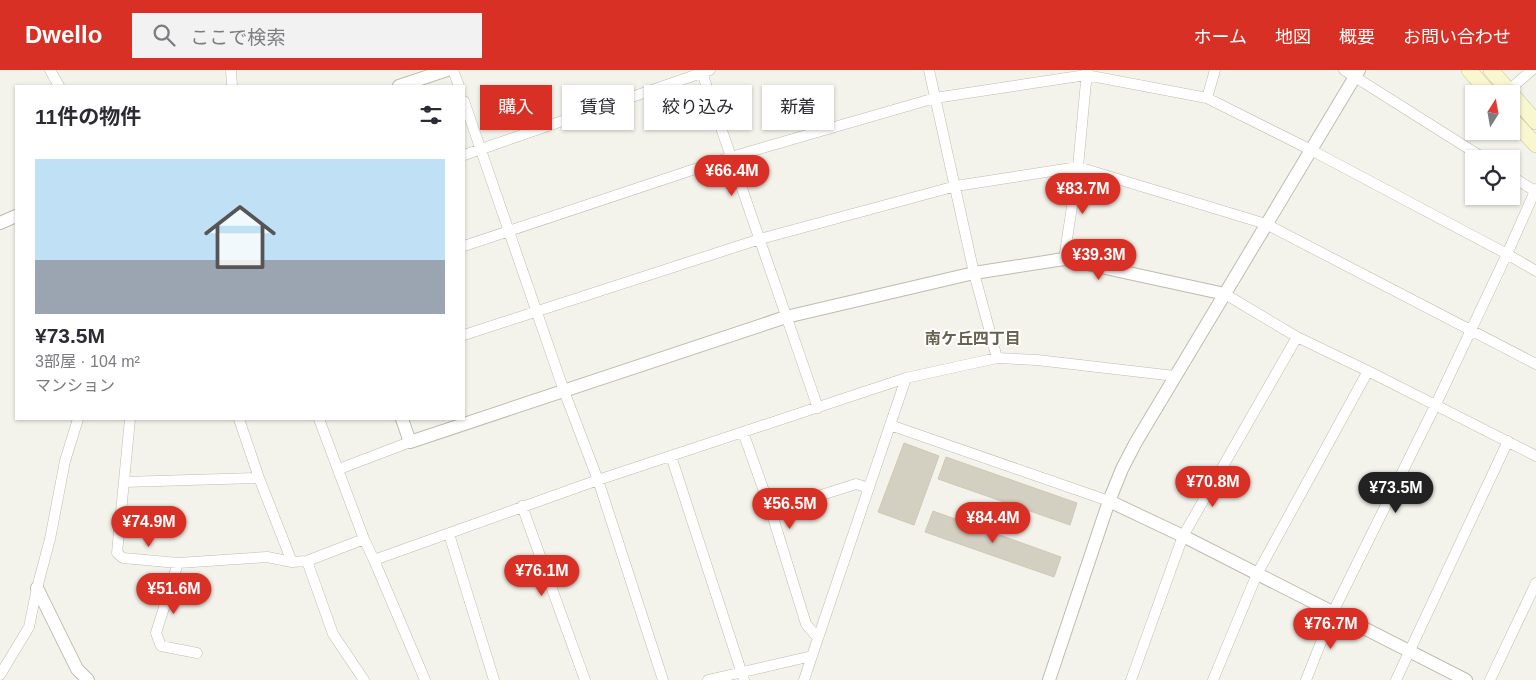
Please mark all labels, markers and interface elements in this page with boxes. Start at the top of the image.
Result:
search box [132,13,482,58]
text: Dwello [25,21,102,48]
icon: search [150,21,178,49]
text: ここで検索 [190,27,285,48]
text: ホーム [1194,27,1247,47]
text: 地図 [1275,27,1311,47]
text: 概要 [1339,27,1375,47]
text: お問い合わせ [1403,27,1511,47]
chip: 購入 [480,85,552,130]
chip: 賃貸 [562,85,634,130]
chip: 絞り込み [644,85,752,130]
chip: 新着 [762,85,834,130]
north arrow [1465,85,1520,140]
map controls [1465,85,1520,205]
icon: filters [417,101,445,129]
text: 11件の物件 [35,105,141,128]
button: locate [1465,150,1520,205]
pin: ¥66.4M [691,154,773,197]
text: ¥66.4M [705,162,759,179]
pin: ¥83.7M [1042,172,1124,215]
text: ¥83.7M [1056,180,1110,197]
icon: home [195,192,285,282]
pin: ¥39.3M [1058,238,1140,281]
text: ¥39.3M [1072,246,1126,263]
text: ¥73.5M [35,324,105,347]
district label: 南ケ丘四丁目 [925,330,1021,347]
text: 3部屋 · 104 m² [35,353,140,370]
text: マンション [35,377,115,394]
pin: ¥70.8M [1172,466,1254,508]
pin: ¥73.5M [1355,472,1437,514]
text: ¥70.8M [1186,473,1240,490]
text: ¥73.5M [1369,479,1423,496]
pin: ¥56.5M [749,488,831,530]
text: ¥56.5M [763,495,817,512]
pin: ¥84.4M [952,502,1034,544]
pin: ¥74.9M [108,506,190,548]
text: ¥84.4M [966,509,1020,526]
text: ¥74.9M [122,513,176,530]
pin: ¥76.1M [501,554,583,597]
text: ¥76.1M [515,562,569,579]
pin: ¥51.6M [133,572,215,615]
text: ¥51.6M [147,580,201,597]
pin: ¥76.7M [1290,608,1372,650]
text: ¥76.7M [1304,615,1358,632]

